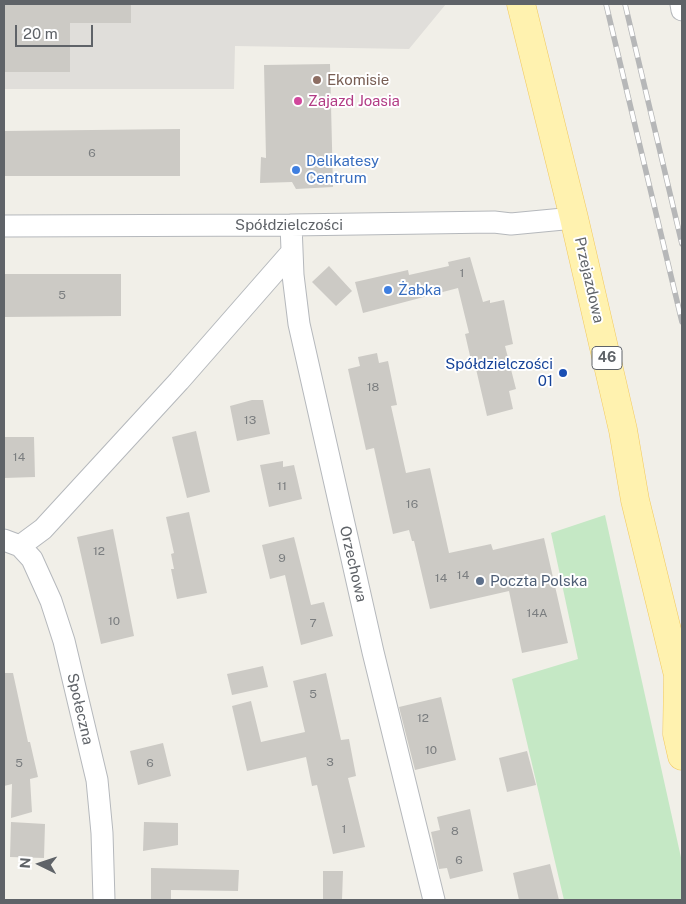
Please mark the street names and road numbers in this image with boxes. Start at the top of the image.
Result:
street label: Spółdzielczości [235,216,343,234]
street label: Przejazdowa [570,235,608,325]
road number: 46 [592,346,622,369]
street label: Orzechowa [336,524,370,604]
street label: Społeczna [63,671,97,747]

